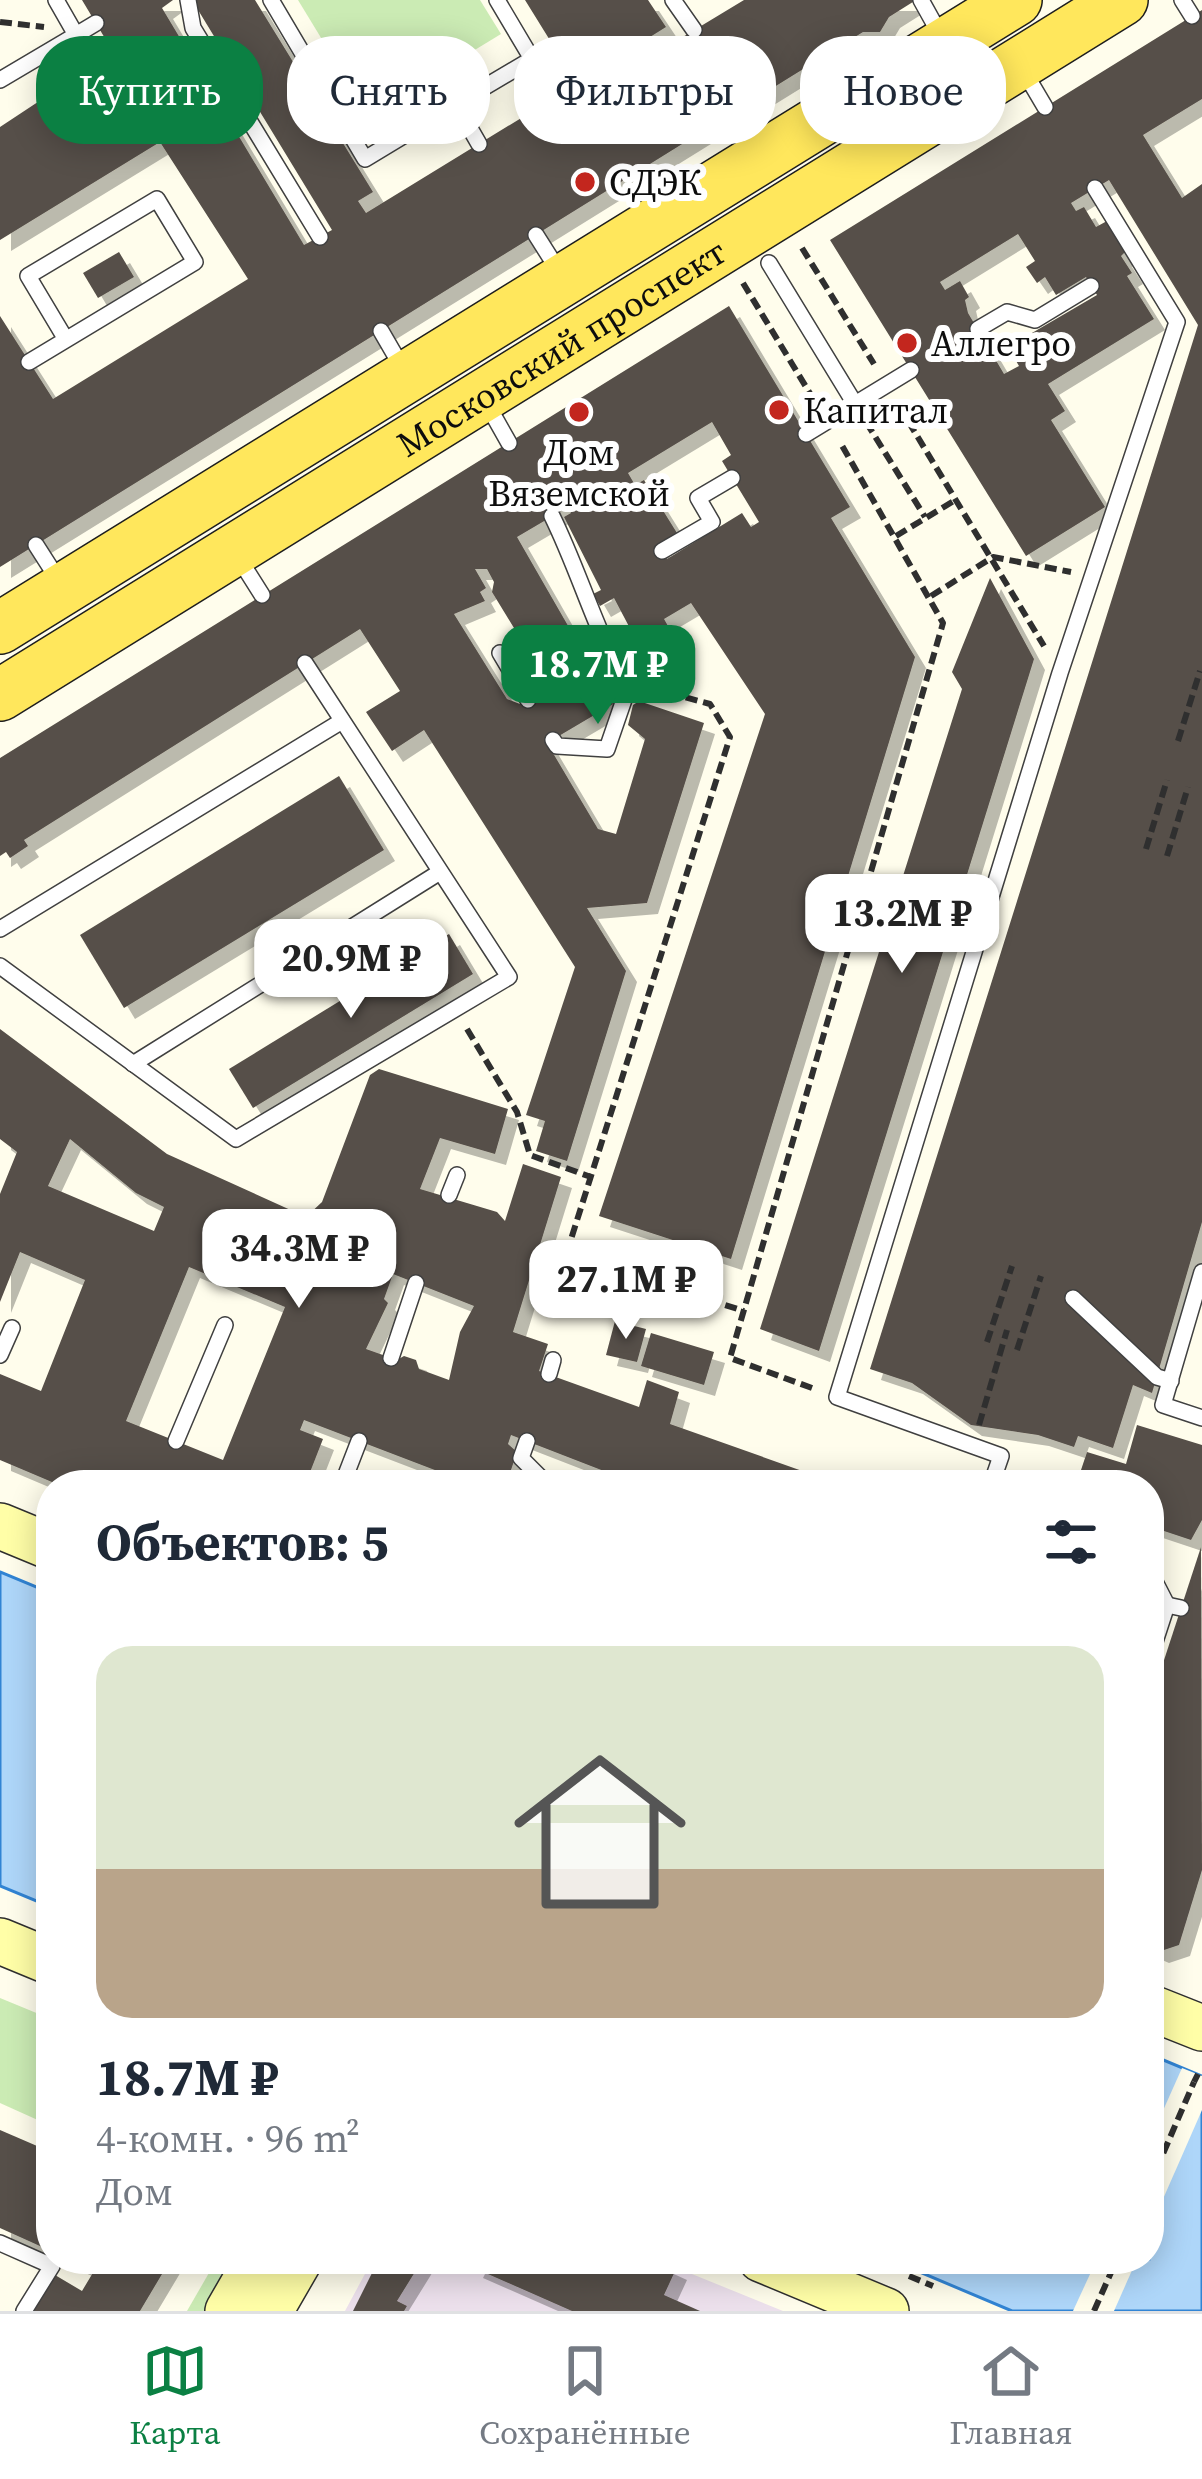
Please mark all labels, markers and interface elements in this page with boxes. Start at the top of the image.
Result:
chip: Купить [36,36,263,144]
chip: Снять [287,36,490,144]
chip: Фильтры [514,36,776,144]
chip: Новое [800,36,1006,144]
place label: СДЭК [609,158,702,207]
marker: СДЭК [572,169,598,195]
street label: Московский проспект [387,227,735,468]
place label: Аллегро [931,319,1071,368]
marker: Аллегро [894,330,920,356]
place label: Капитал [803,386,948,435]
marker: Капитал [766,397,792,423]
marker: Дом Вяземской [566,399,592,425]
place label: Дом Вяземской [488,428,670,518]
pin: 18.7M ₽ [487,625,709,727]
text: 18.7M ₽ [528,637,668,690]
pin: 13.2M ₽ [791,874,1013,976]
text: 13.2M ₽ [832,886,972,939]
pin: 20.9M ₽ [240,919,462,1021]
text: 20.9M ₽ [281,931,421,984]
pin: 34.3M ₽ [188,1209,410,1311]
text: 34.3M ₽ [229,1221,369,1274]
pin: 27.1M ₽ [515,1240,737,1342]
text: 27.1M ₽ [556,1252,696,1305]
text: Объектов: 5 [96,1507,389,1577]
icon: filters [1038,1509,1104,1575]
icon: home [492,1724,708,1940]
text: 18.7M ₽ [96,2042,278,2112]
text: 4-комн. · 96 m² [96,2112,360,2165]
text: Дом [96,2165,173,2218]
tab: Карта [129,2338,221,2455]
tab: Сохранённые [479,2338,690,2455]
tab: Главная [949,2338,1073,2455]

